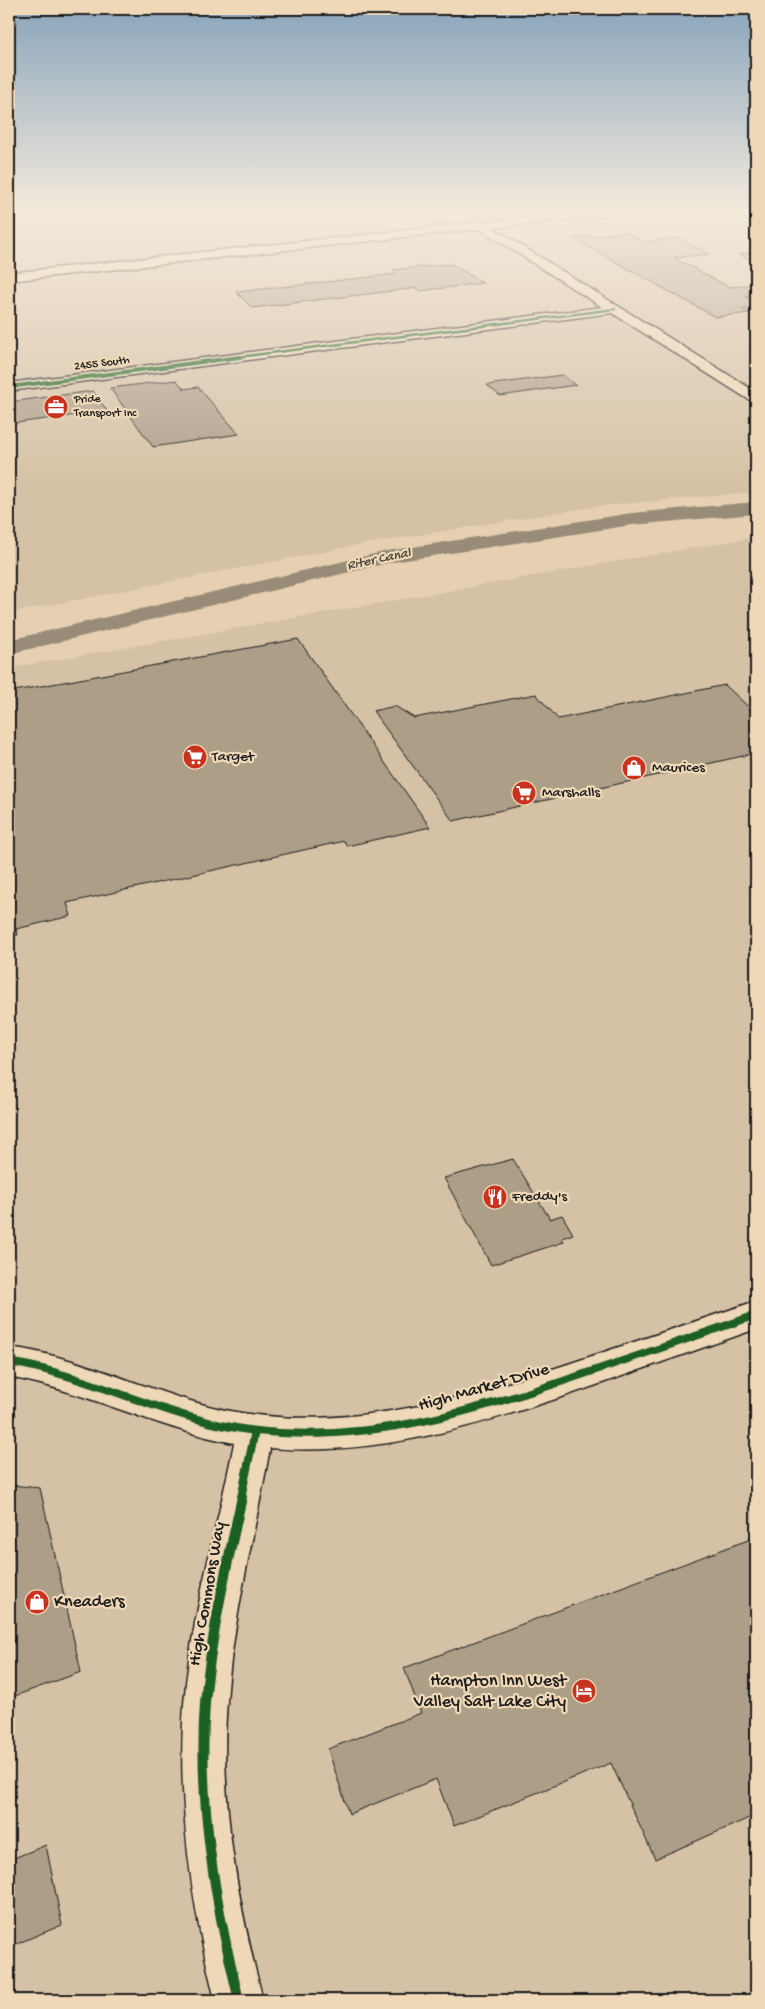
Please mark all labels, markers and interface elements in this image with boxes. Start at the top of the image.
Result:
street label: 2455 South [73,354,131,374]
place label: Pride Transport Inc [73,393,137,421]
office icon: Pride Transport Inc [43,394,69,420]
water label: Riter Canal [346,545,413,575]
supermarket icon: Target [182,744,208,770]
place label: Target [211,748,256,766]
shop icon: Maurices [621,755,647,781]
place label: Maurices [652,759,705,777]
supermarket icon: Marshalls [511,780,537,806]
place label: Marshalls [542,784,601,802]
restaurant icon: Freddy's [482,1184,508,1210]
place label: Freddy's [511,1188,568,1206]
street label: High Market Drive [416,1359,553,1417]
street label: High Commons Way [185,1520,231,1668]
shop icon: Kneaders [24,1589,50,1615]
place label: Kneaders [54,1592,126,1613]
place label: Hampton Inn West Valley Salt Lake City [413,1671,568,1713]
hotel icon: Hampton Inn West Valley Salt Lake City [571,1678,597,1704]

